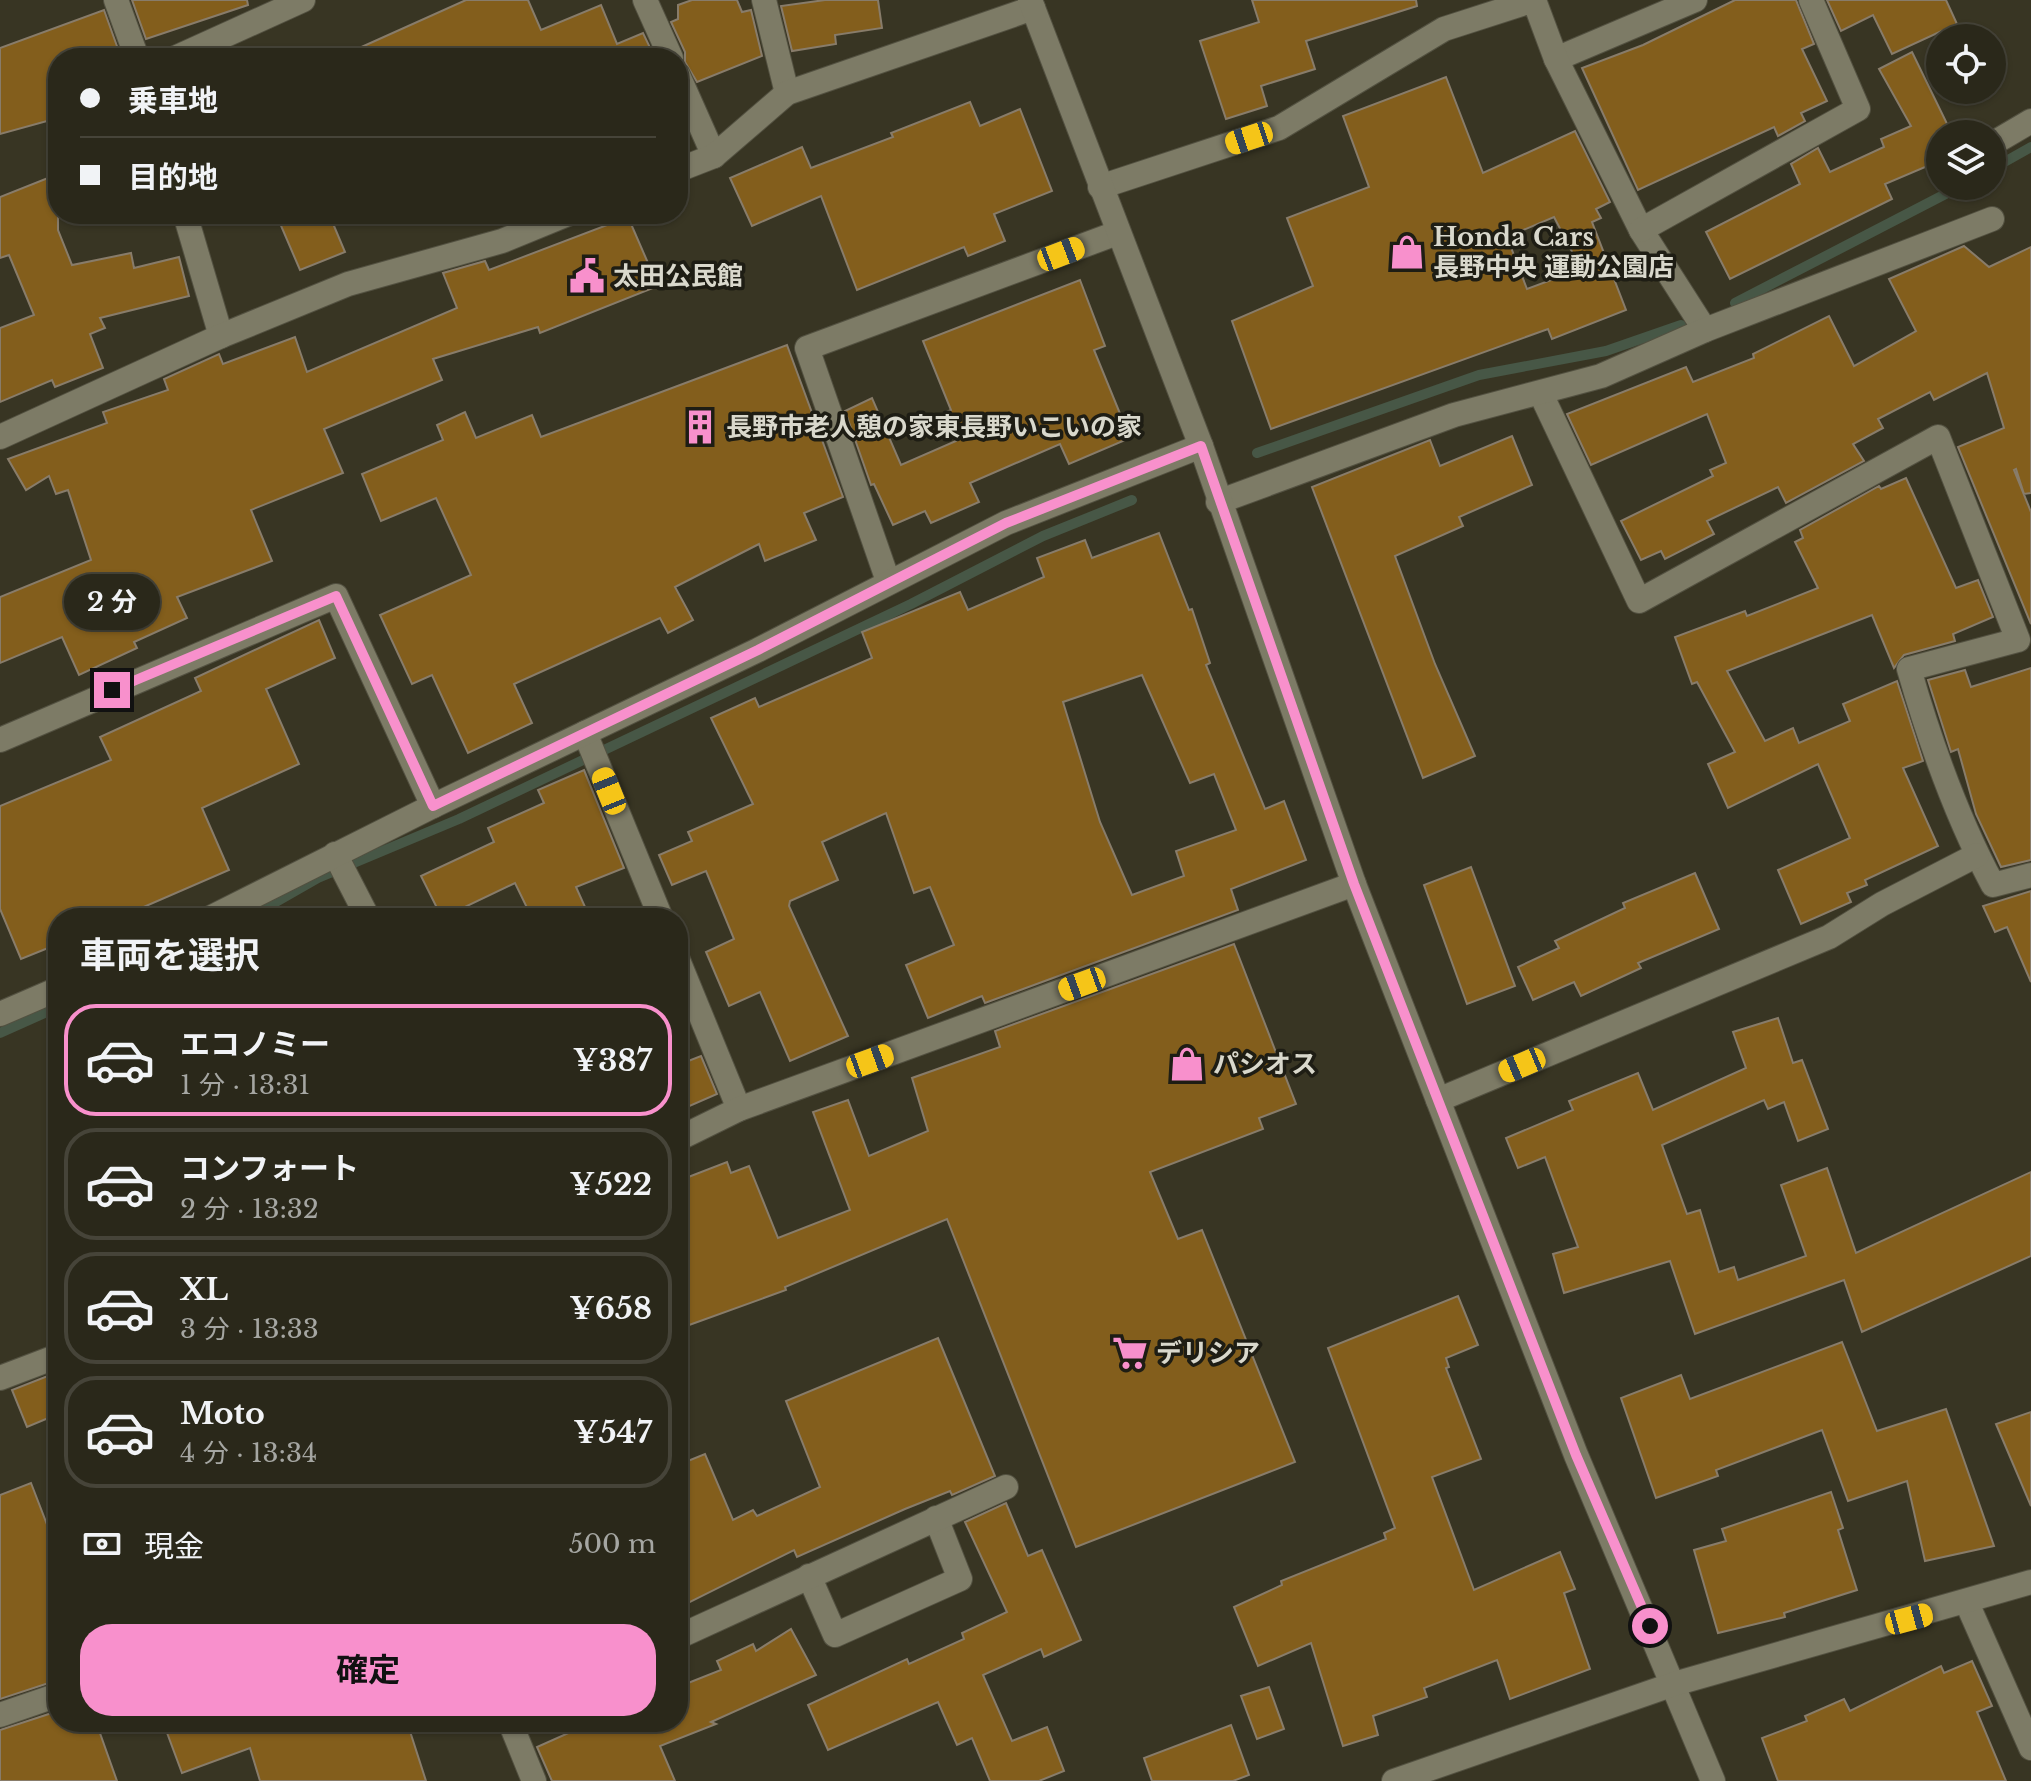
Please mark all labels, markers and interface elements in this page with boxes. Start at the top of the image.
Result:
map controls [1926,24,2006,200]
button: locate [1926,24,2006,104]
text: 乗車地 [128,82,218,119]
car [1222,119,1276,157]
button: layers [1926,120,2006,200]
text: 目的地 [128,159,218,196]
place label: Honda Cars 長野中央 運動公園店 [1433,221,1674,283]
shop icon: Honda Cars 長野中央 運動公園店 [1388,233,1426,271]
car [1034,234,1088,274]
public building icon: 太田公民館 [568,257,606,295]
place label: 太田公民館 [613,260,743,292]
building icon: 長野市老人憩の家東長野いこいの家 [681,408,719,446]
place label: 長野市老人憩の家東長野いこいの家 [726,411,1142,443]
callout: 2 分 [64,574,160,630]
text: 2 分 [87,586,137,618]
route end [94,672,130,708]
car [589,764,629,818]
text: 車両を選択 [80,933,260,978]
car [1055,965,1109,1003]
icon: car [84,1024,156,1096]
text: エコノミー [180,1026,330,1063]
text: ¥387 [573,1042,652,1079]
car [843,1042,897,1080]
shop icon: パシオス [1168,1045,1206,1083]
car [1495,1045,1549,1085]
place label: パシオス [1213,1048,1317,1080]
text: 1 分 · 13:31 [180,1069,310,1101]
icon: car [84,1148,156,1220]
text: コンフォート [180,1150,359,1187]
text: ¥522 [570,1166,652,1203]
text: 2 分 · 13:32 [180,1193,319,1225]
text: XL [180,1271,228,1308]
icon: car [84,1272,156,1344]
text: ¥658 [569,1290,652,1327]
text: 3 分 · 13:33 [180,1313,319,1345]
supermarket icon: デリシア [1111,1334,1149,1372]
place label: デリシア [1156,1337,1260,1369]
text: Moto [180,1395,265,1432]
icon: car [84,1396,156,1468]
text: ¥547 [573,1414,652,1451]
text: 4 分 · 13:34 [180,1437,317,1469]
icon: cash [80,1522,124,1566]
text: 現金 [144,1528,204,1565]
text: 500 m [569,1528,656,1560]
car [1883,1601,1935,1637]
route start [1632,1608,1668,1644]
button: 確定 [80,1624,656,1716]

